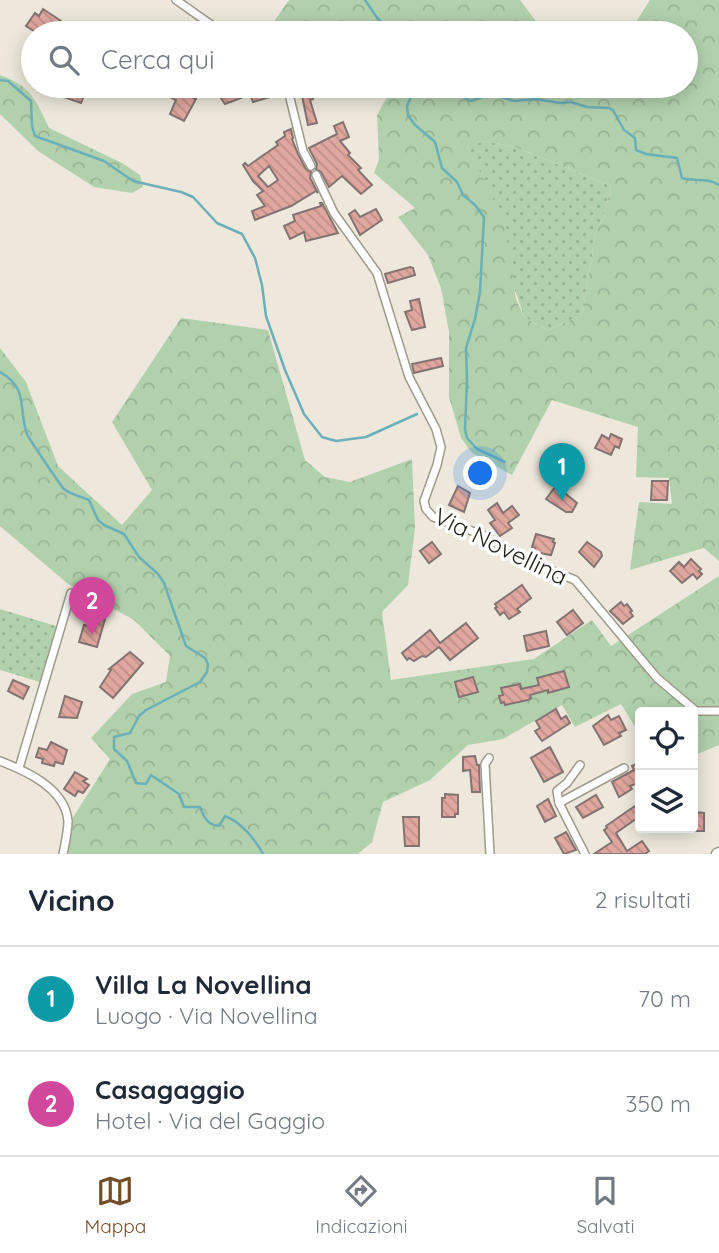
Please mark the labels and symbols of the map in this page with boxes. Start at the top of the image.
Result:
pin: 1 [539,443,585,501]
your location [463,456,497,490]
street label: Via Novellina [429,501,573,591]
pin: 2 [69,577,115,635]

